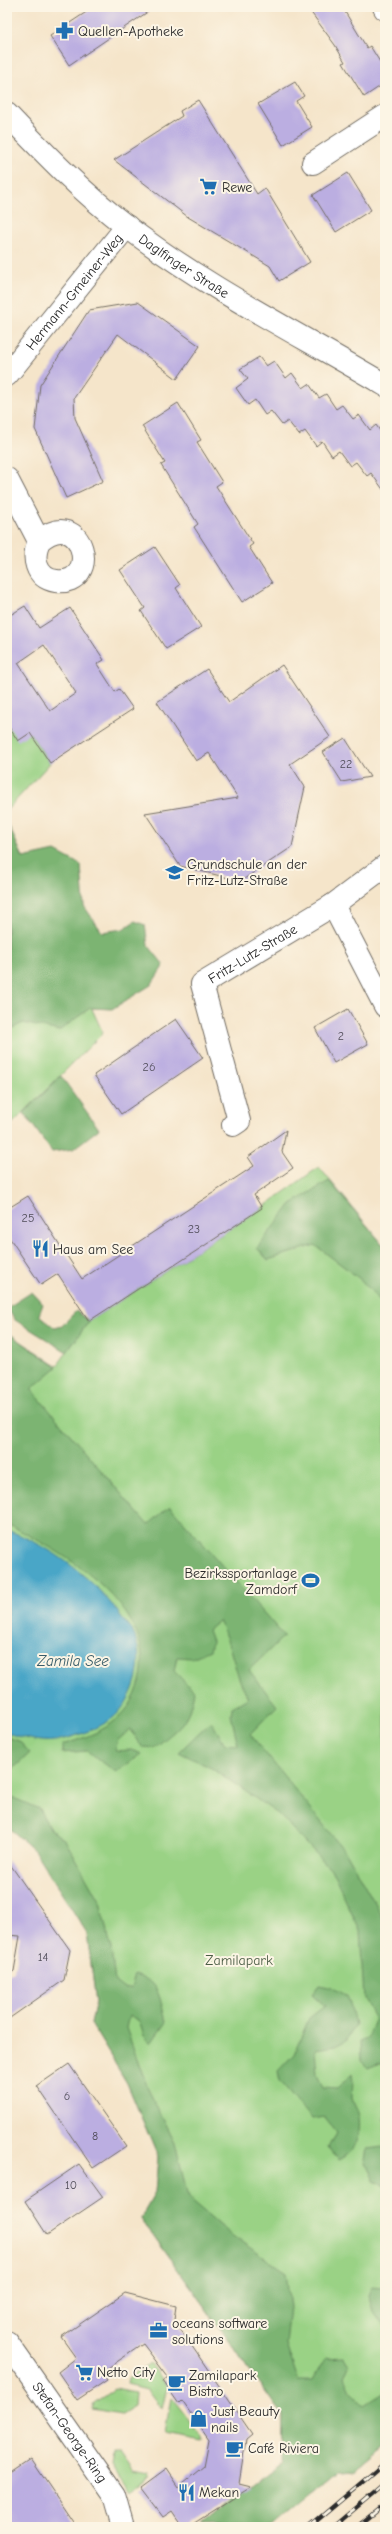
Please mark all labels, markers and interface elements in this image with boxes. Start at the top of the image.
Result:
pharmacy icon: Quellen-Apotheke [55,21,75,41]
place label: Quellen-Apotheke [78,23,184,40]
supermarket icon: Rewe [199,177,219,197]
place label: Rewe [222,179,252,196]
street label: Hermann-Gmeiner-Weg [22,230,127,354]
street label: Daglfinger Straße [135,230,232,302]
house number: 22 [340,757,352,771]
place label: Grundschule an der Fritz-Lutz-Straße [187,856,307,889]
school or university icon: Grundschule an der Fritz-Lutz-Straße [164,862,184,882]
street label: Fritz-Lutz-Straße [205,921,300,987]
house number: 2 [338,1029,344,1043]
house number: 26 [143,1060,155,1074]
house number: 25 [22,1211,34,1225]
house number: 23 [188,1222,200,1236]
restaurant icon: Haus am See [30,1239,50,1259]
place label: Haus am See [53,1241,133,1258]
place label: Bezirkssportanlage Zamdorf [184,1565,298,1598]
sports icon: Bezirkssportanlage Zamdorf [300,1571,320,1591]
water label: Zamila See [36,1652,109,1670]
house number: 14 [38,1950,48,1964]
park label: Zamilapark [205,1952,273,1969]
house number: 6 [64,2089,70,2103]
house number: 8 [92,2129,98,2143]
house number: 10 [65,2178,77,2192]
place label: oceans software solutions [172,2315,267,2348]
office icon: oceans software solutions [149,2321,169,2341]
supermarket icon: Netto City [74,2362,94,2382]
place label: Netto City [97,2364,156,2381]
place label: Zamilapark Bistro [189,2367,257,2400]
cafe icon: Zamilapark Bistro [166,2373,186,2393]
street label: Stefan-George-Ring [29,2379,111,2486]
place label: Just Beauty nails [211,2403,280,2436]
shop icon: Just Beauty nails [188,2409,208,2429]
cafe icon: Café Riviera [225,2438,245,2458]
place label: Café Riviera [248,2440,319,2457]
restaurant icon: Mekan [176,2482,196,2502]
place label: Mekan [199,2484,239,2501]

